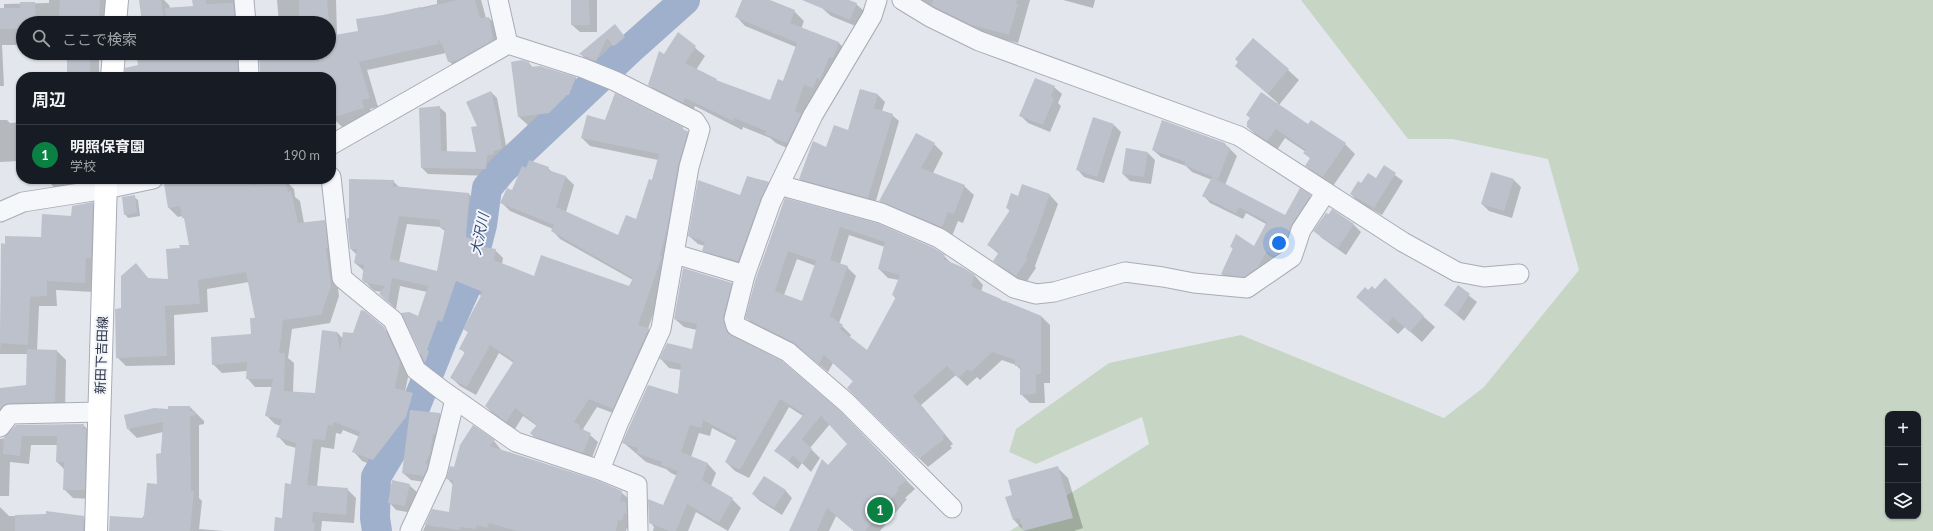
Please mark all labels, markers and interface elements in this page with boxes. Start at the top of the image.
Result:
search box [16,16,336,60]
icon: search [30,27,52,49]
text: ここで検索 [62,30,137,48]
text: 周辺 [32,89,66,110]
text: 明照保育園 [70,137,145,155]
text: 1 [41,147,49,163]
text: 190 m [283,147,320,163]
text: 学校 [70,158,96,174]
water label: 大沢川 [466,210,492,256]
your location [1269,233,1289,253]
street label: 新田下吉田線 [92,316,110,394]
map controls [1885,411,1921,519]
button: + [1885,411,1921,447]
button: − [1885,447,1921,483]
button: layers [1885,483,1921,519]
pin: 1 [867,495,893,525]

